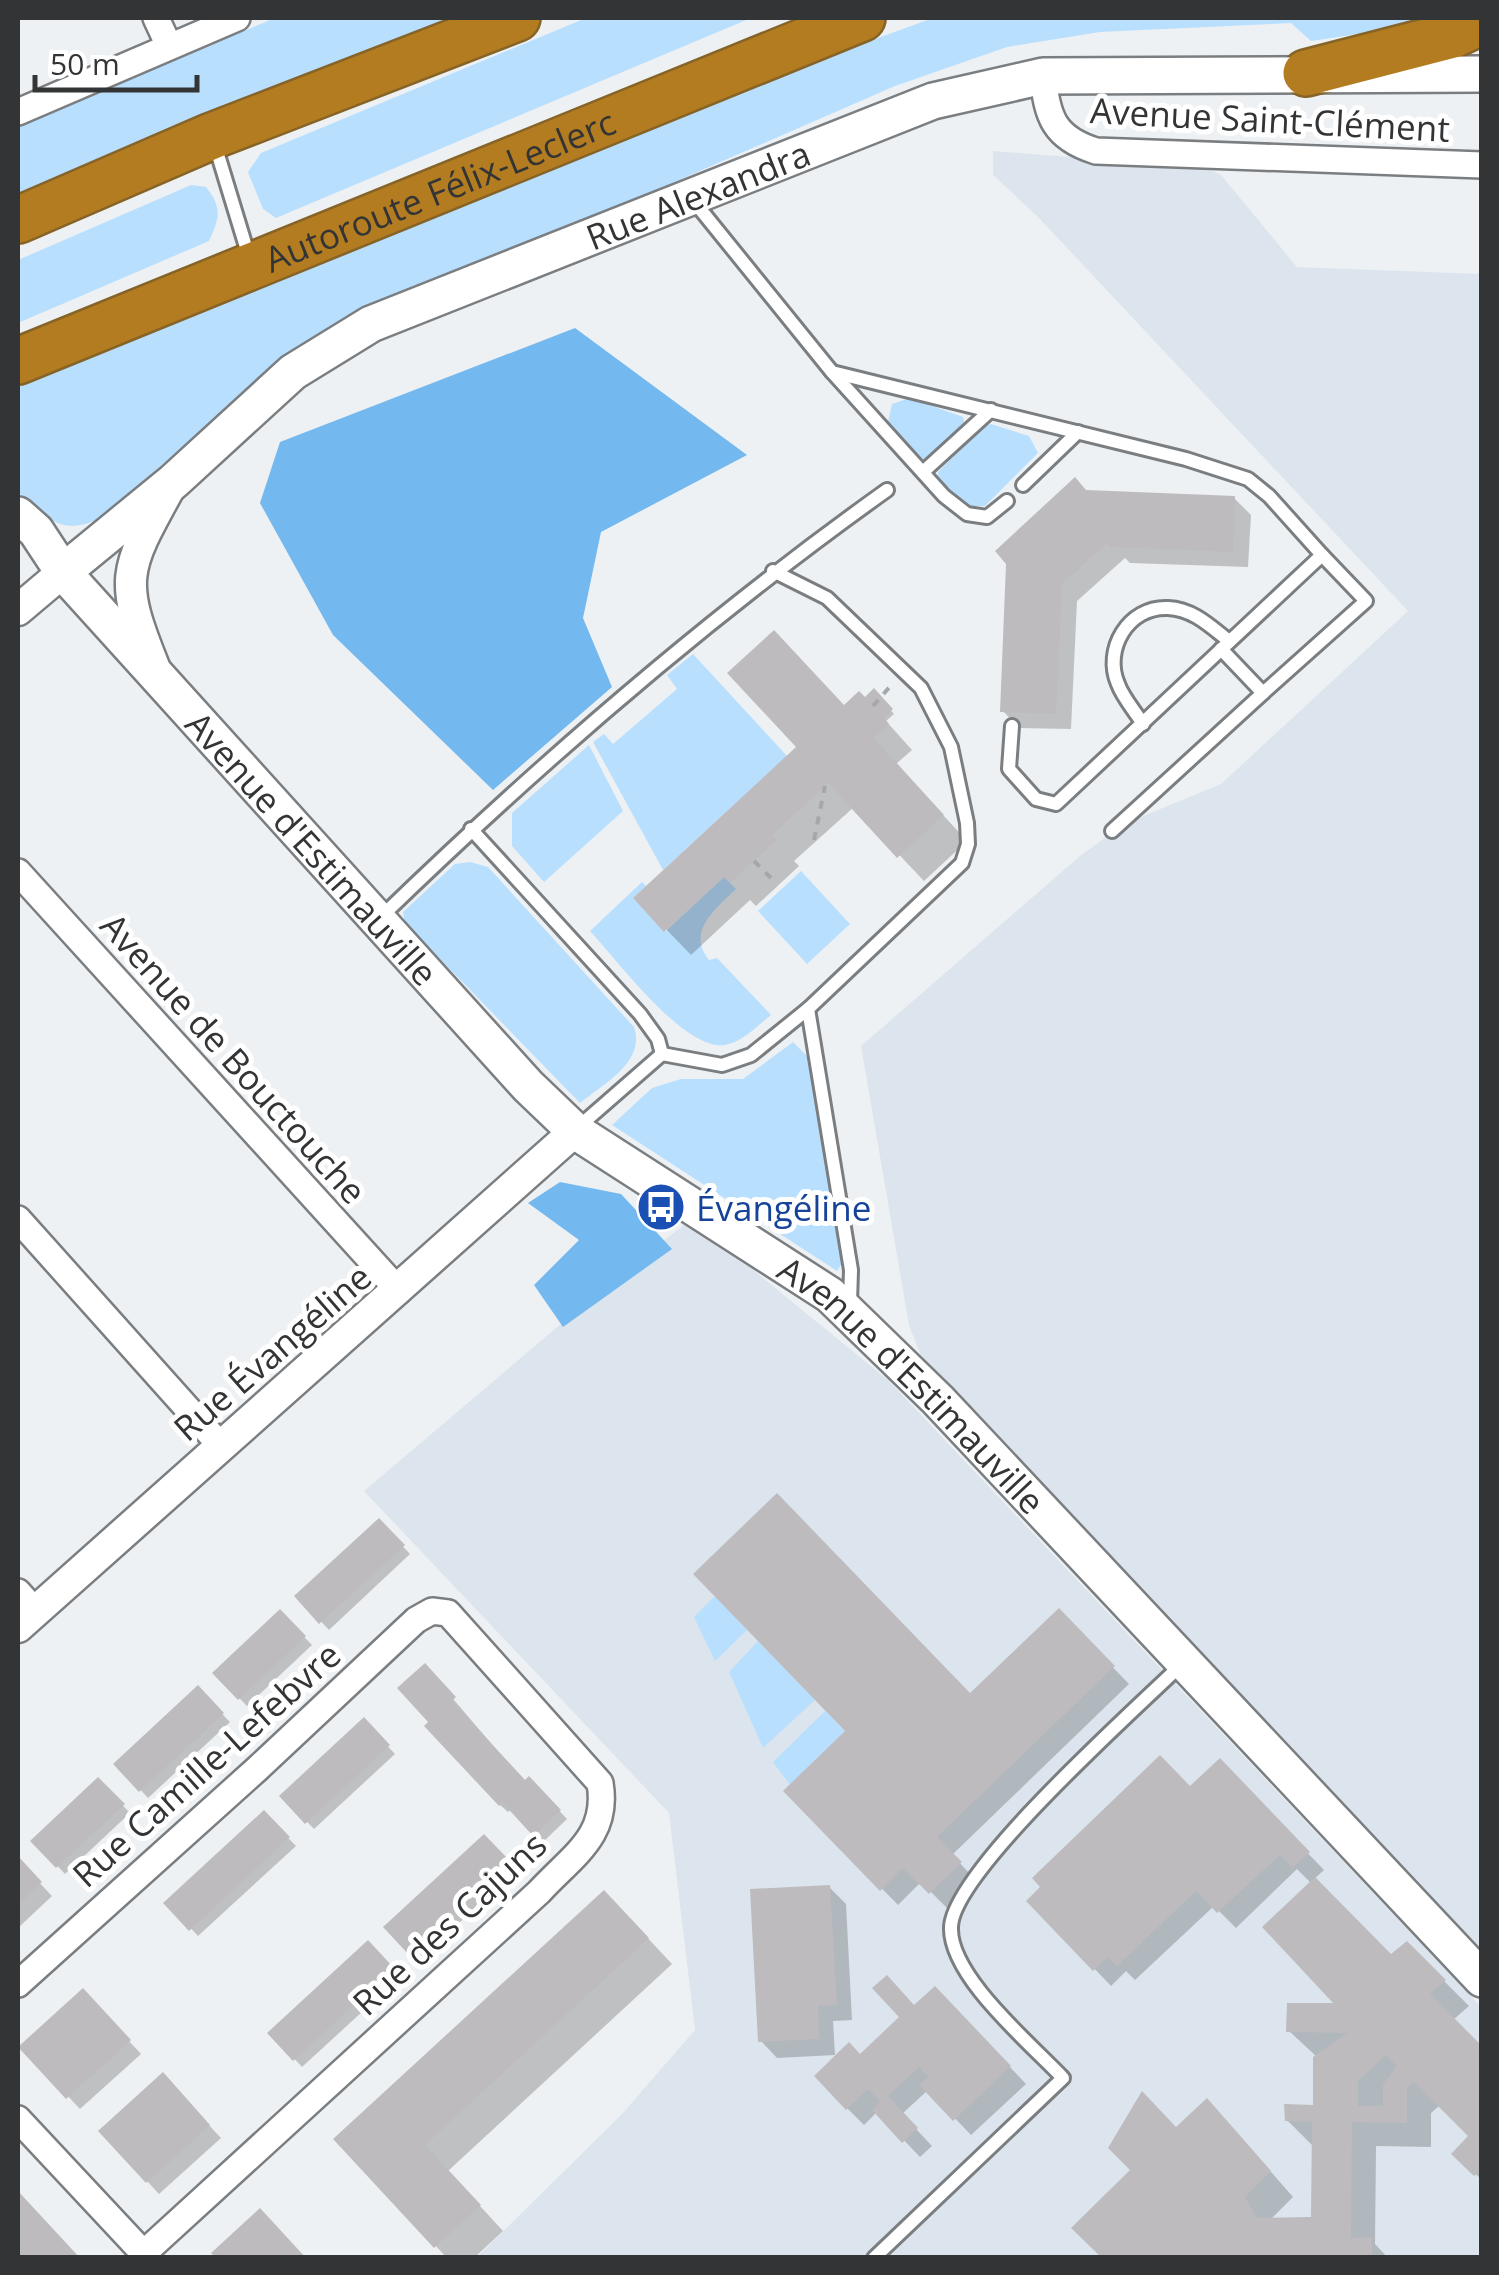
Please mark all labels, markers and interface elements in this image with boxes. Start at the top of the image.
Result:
scale bar [35,30,198,92]
text: 50 m [50,43,120,84]
street label: Avenue Saint-Clément [1089,86,1451,152]
street label: Autoroute Félix-Leclerc [257,97,622,282]
street label: Rue Alexandra [579,129,816,260]
street label: Avenue d'Estimauville [176,701,449,995]
street label: Avenue de Bouctouche [91,903,377,1213]
bus stop icon: Évangéline [635,1181,687,1233]
place label: Évangéline [696,1184,871,1231]
street label: Avenue d'Estimauville [769,1244,1056,1523]
street label: Rue Évangéline [163,1253,381,1451]
street label: Rue Camille-Lefebvre [62,1631,350,1897]
street label: Rue des Cajuns [342,1821,556,2025]

